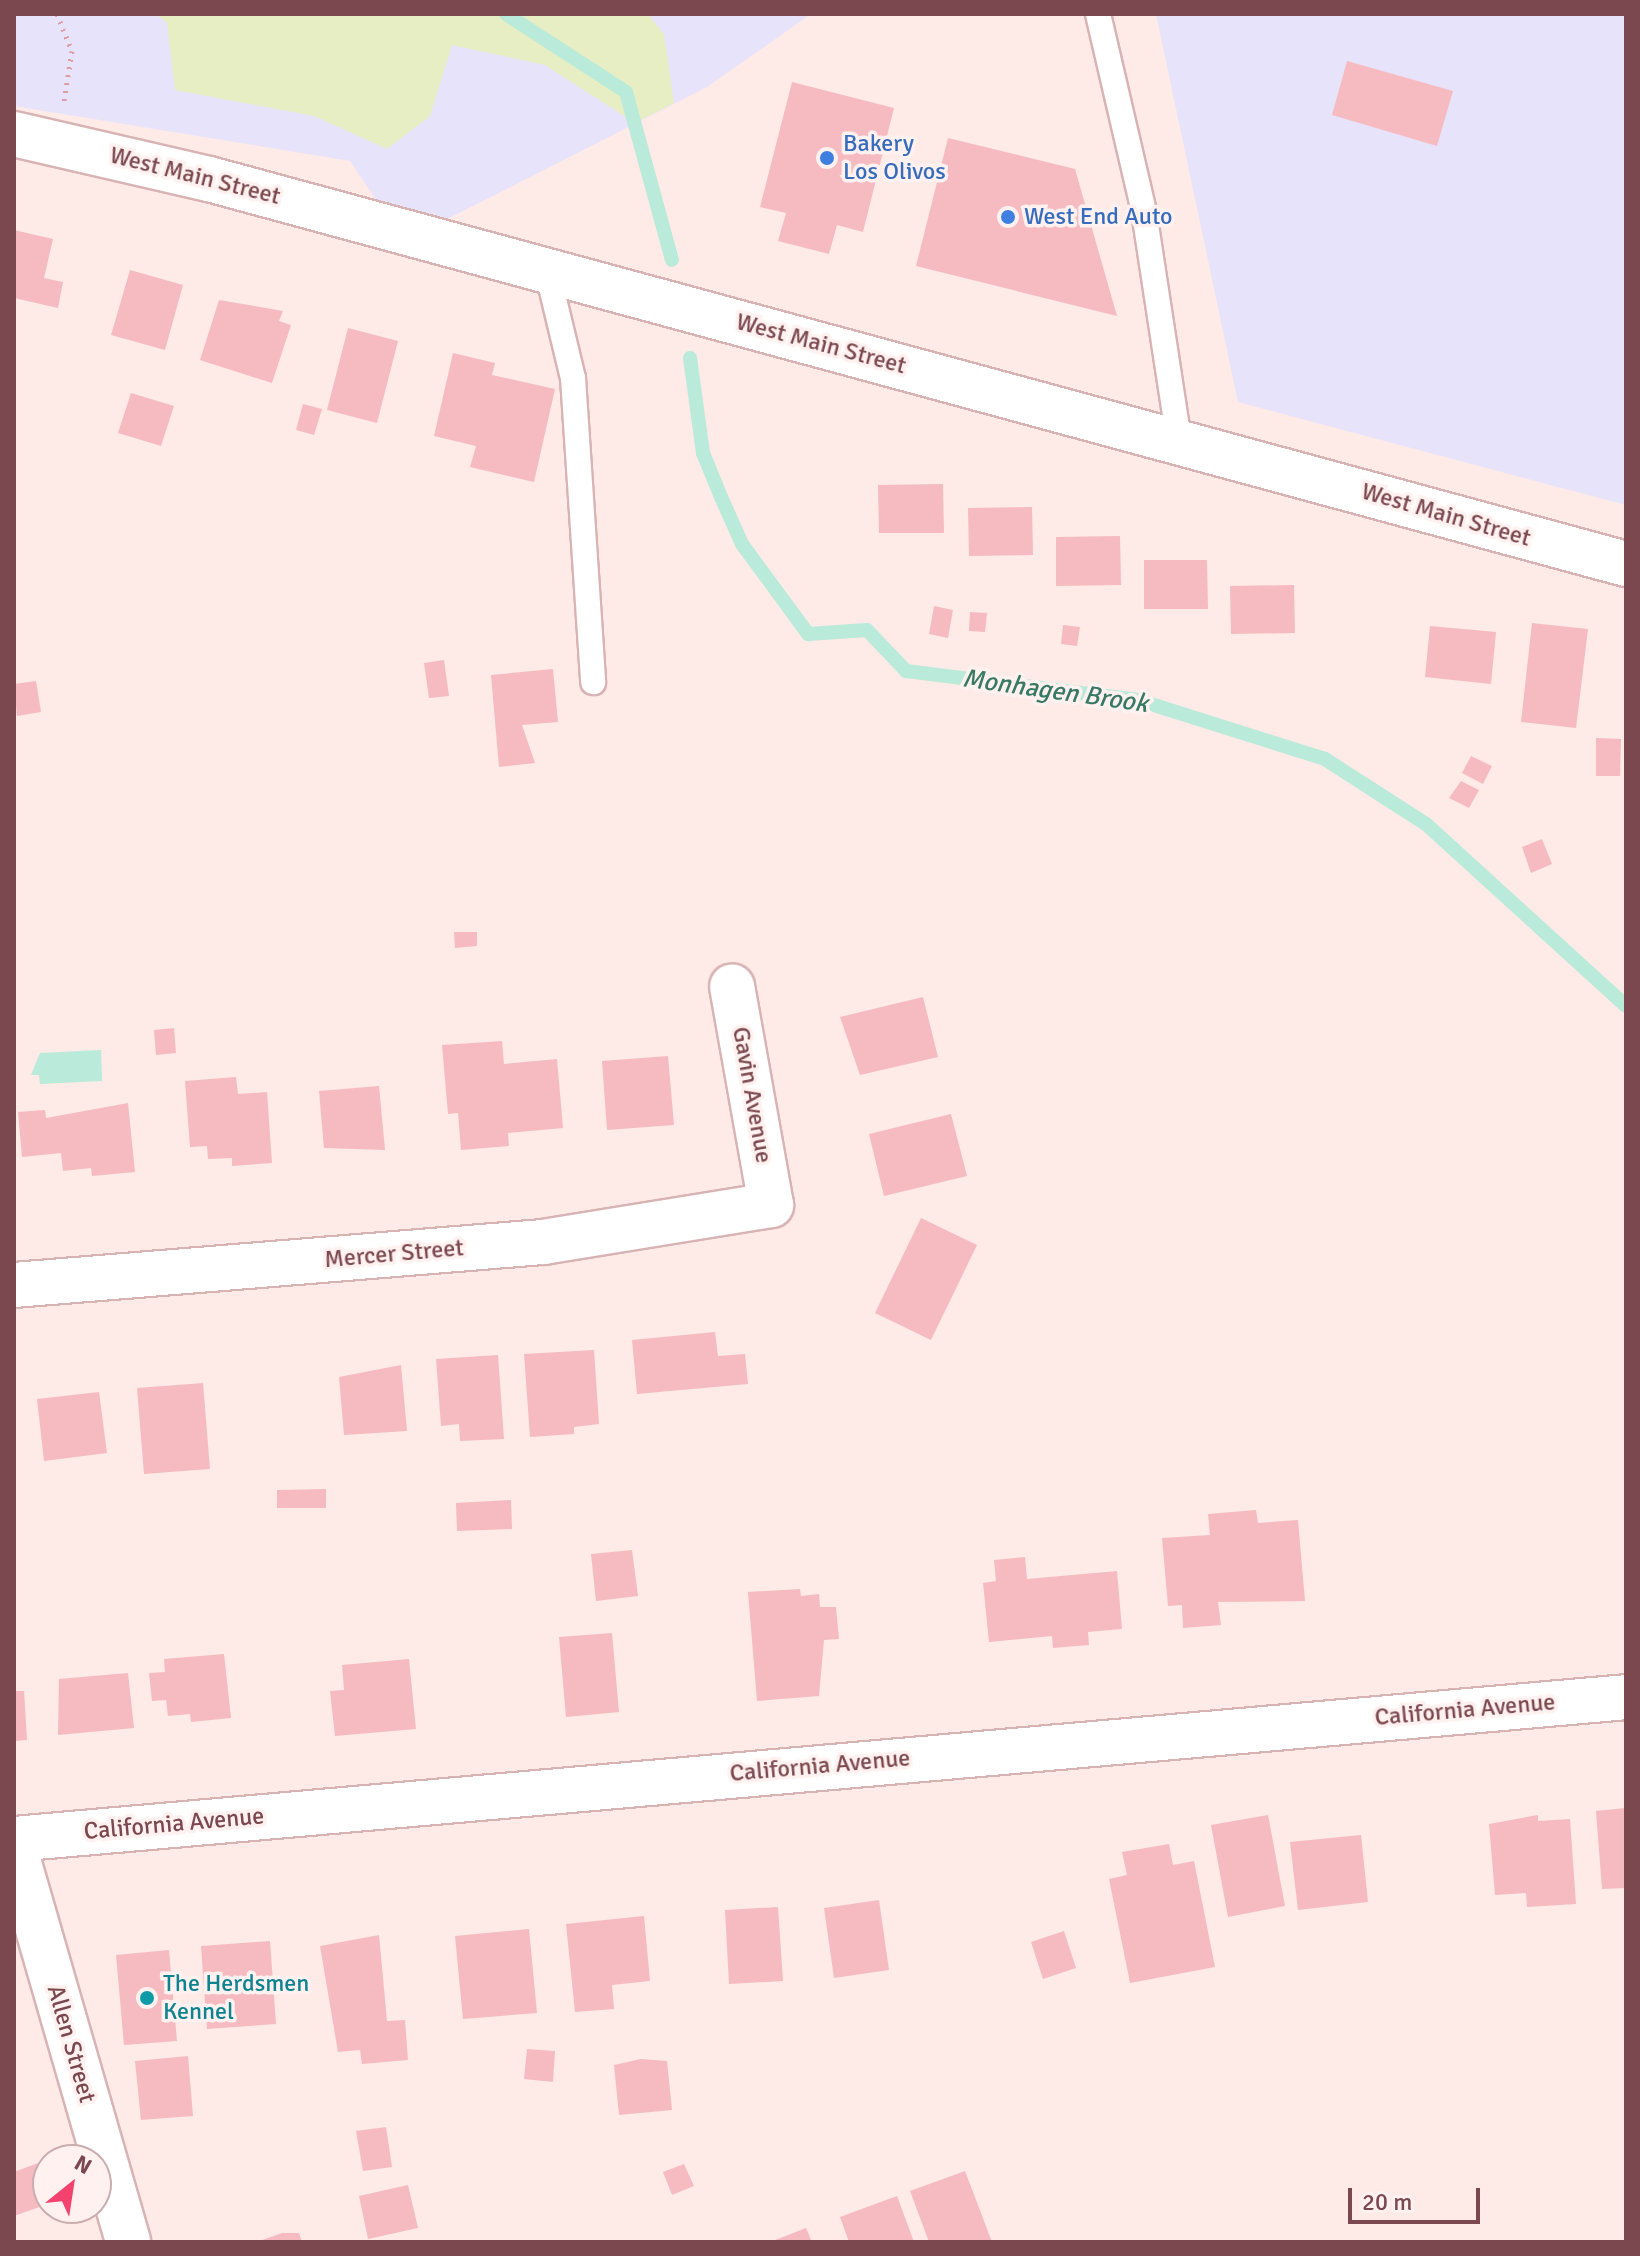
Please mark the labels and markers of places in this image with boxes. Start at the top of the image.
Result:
place label: Bakery Los Olivos [843,130,946,186]
marker: Bakery Los Olivos [818,149,836,167]
place label: West End Auto [1024,203,1173,231]
marker: West End Auto [999,208,1017,226]
place label: The Herdsmen Kennel [163,1970,309,2026]
marker: The Herdsmen Kennel [138,1989,156,2007]

